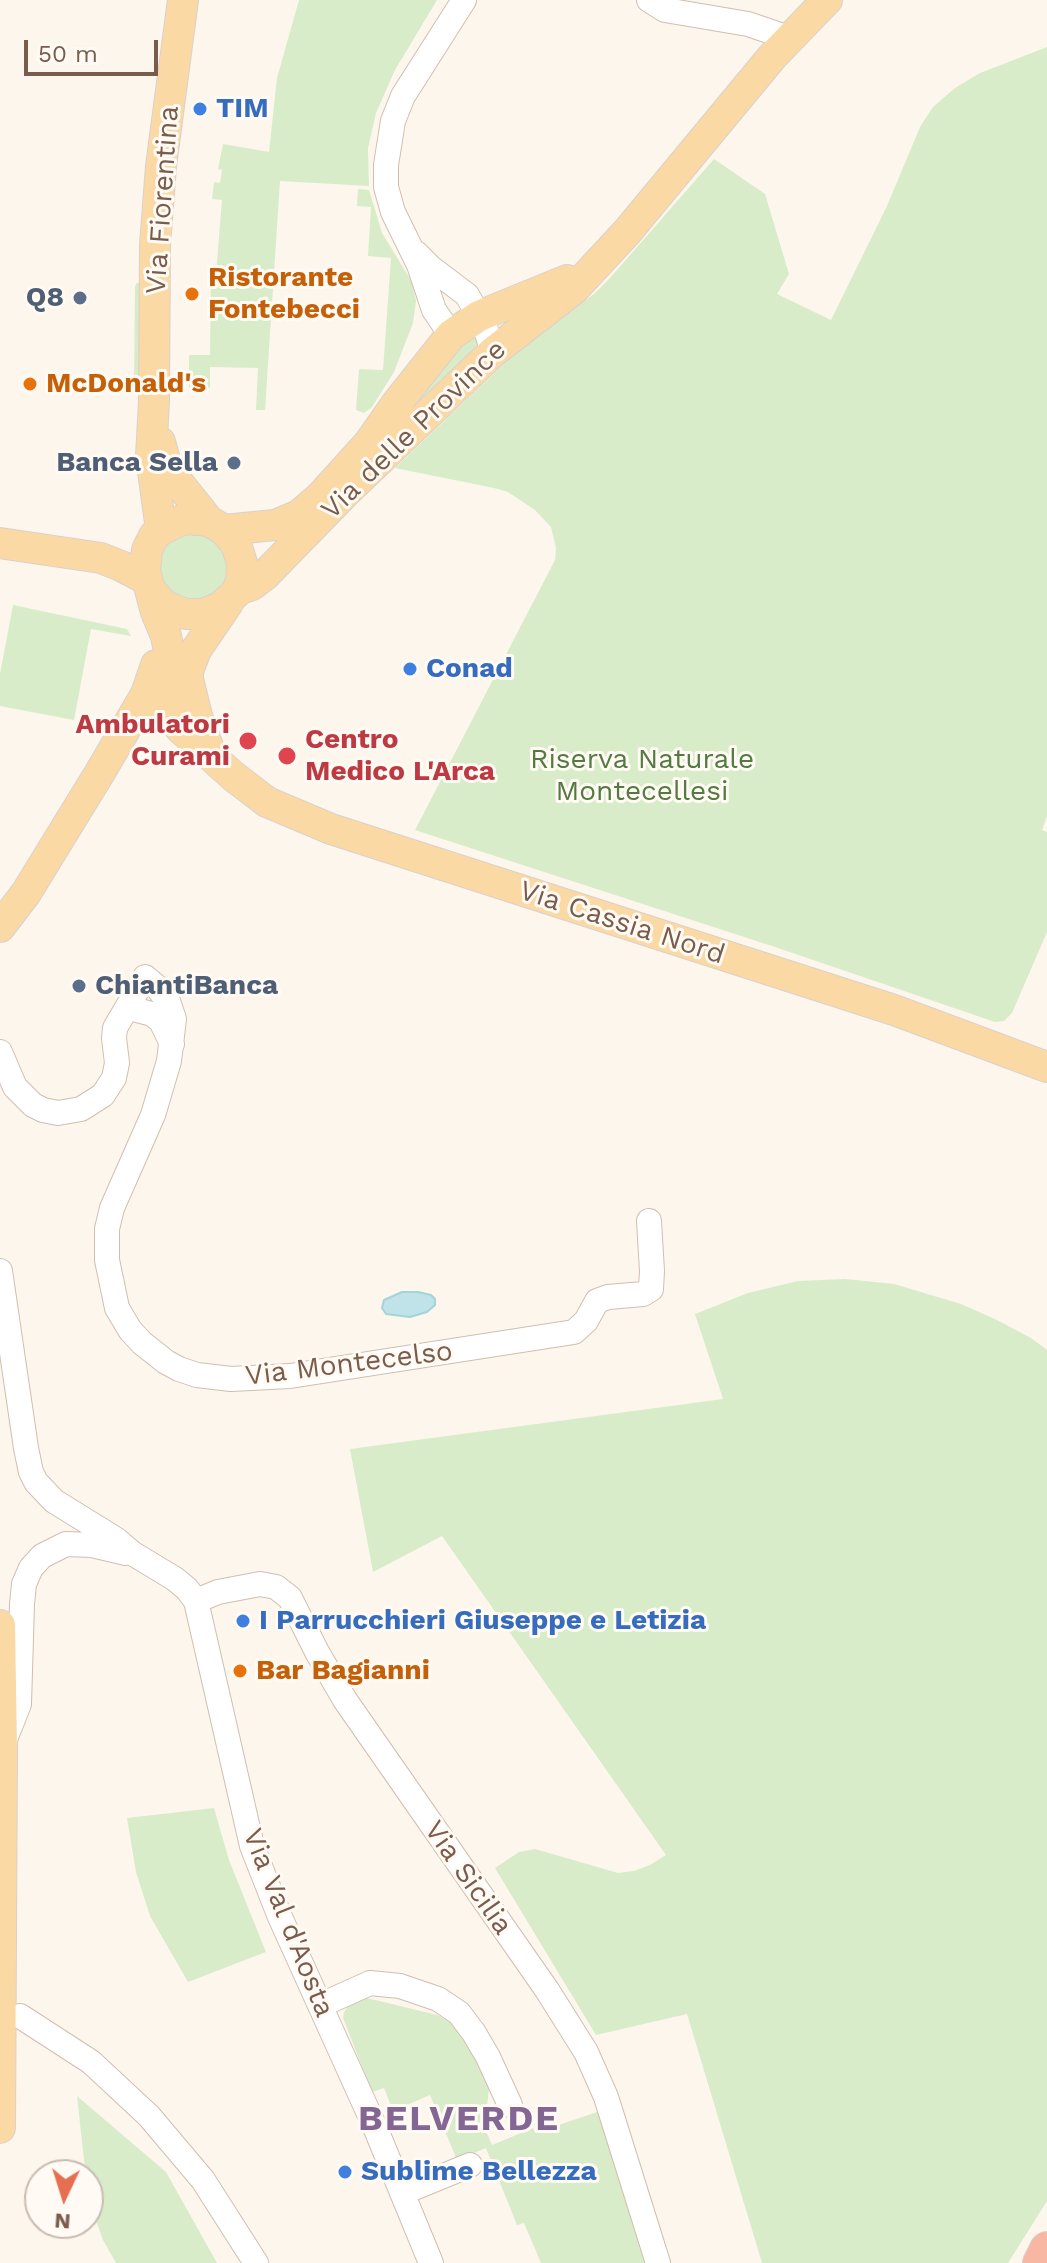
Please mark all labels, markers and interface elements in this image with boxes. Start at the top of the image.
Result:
scale bar [28,24,162,74]
text: 50 m [38,40,98,68]
place label: TIM [216,92,269,126]
marker: TIM [191,100,209,118]
street label: Via Fiorentina [140,105,186,295]
place label: Ristorante Fontebecci [208,261,360,327]
place label: Q8 [26,281,64,315]
marker: Ristorante Fontebecci [183,285,201,303]
marker: Q8 [71,289,89,307]
street label: Via delle Province [315,333,513,527]
place label: McDonald's [46,367,206,401]
marker: McDonald's [21,375,39,393]
place label: Banca Sella [56,446,218,480]
marker: Banca Sella [225,454,243,472]
place label: Conad [426,652,513,686]
marker: Conad [401,660,419,678]
place label: Ambulatori Curami [76,708,230,774]
place label: Centro Medico L'Arca [305,723,495,789]
marker: Ambulatori Curami [237,730,259,752]
park label: Riserva Naturale Montecellesi [530,743,754,809]
marker: Centro Medico L'Arca [276,745,298,767]
street label: Via Cassia Nord [515,874,729,972]
place label: ChiantiBanca [95,969,278,1003]
marker: ChiantiBanca [70,977,88,995]
street label: Via Montecelso [243,1335,455,1393]
place label: I Parrucchieri Giuseppe e Letizia [259,1604,706,1638]
marker: I Parrucchieri Giuseppe e Letizia [234,1612,252,1630]
place label: Bar Bagianni [256,1654,430,1688]
marker: Bar Bagianni [231,1662,249,1680]
street label: Via Sicilia [417,1815,519,1941]
street label: Via Val d'Aosta [235,1824,341,2022]
district label: BELVERDE [358,2097,560,2141]
place label: Sublime Bellezza [361,2155,597,2189]
north arrow [24,2159,104,2239]
marker: Sublime Bellezza [336,2163,354,2181]
text: N [53,2208,71,2234]

